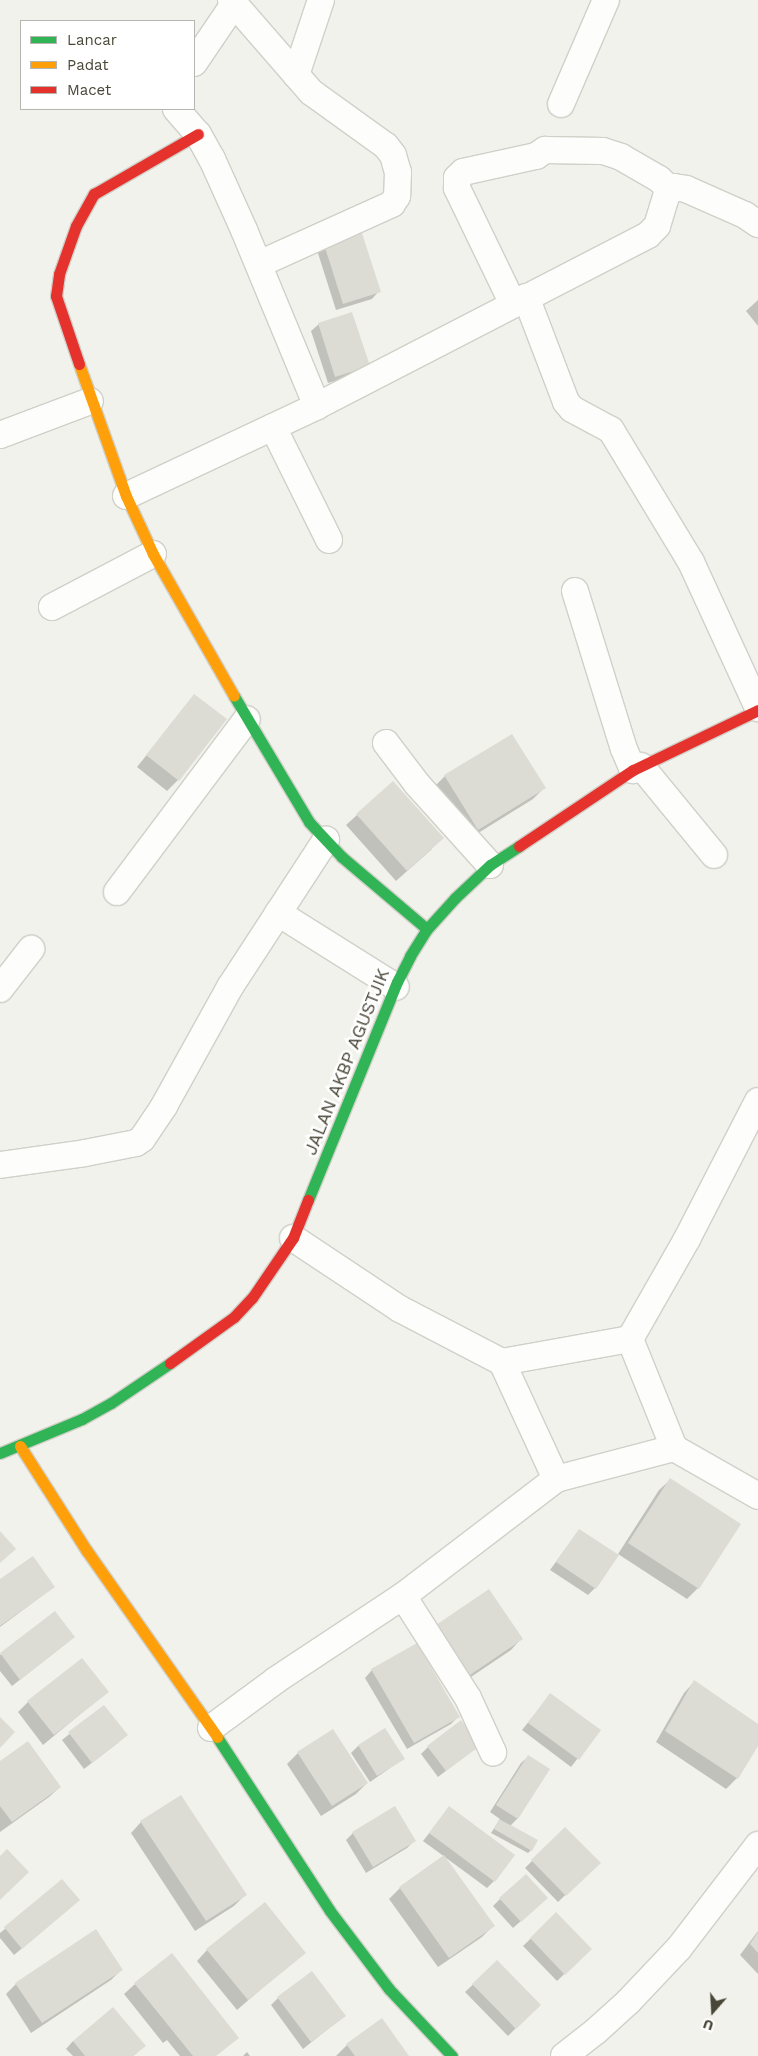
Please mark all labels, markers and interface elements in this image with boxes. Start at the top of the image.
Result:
legend [20,20,195,110]
text: Lancar [67,31,117,49]
text: Padat [67,56,109,74]
text: Macet [67,81,111,99]
street label: JALAN AKBP AGUSTJIK [299,965,395,1159]
north arrow [688,1986,738,2036]
text: U [701,2016,715,2034]

